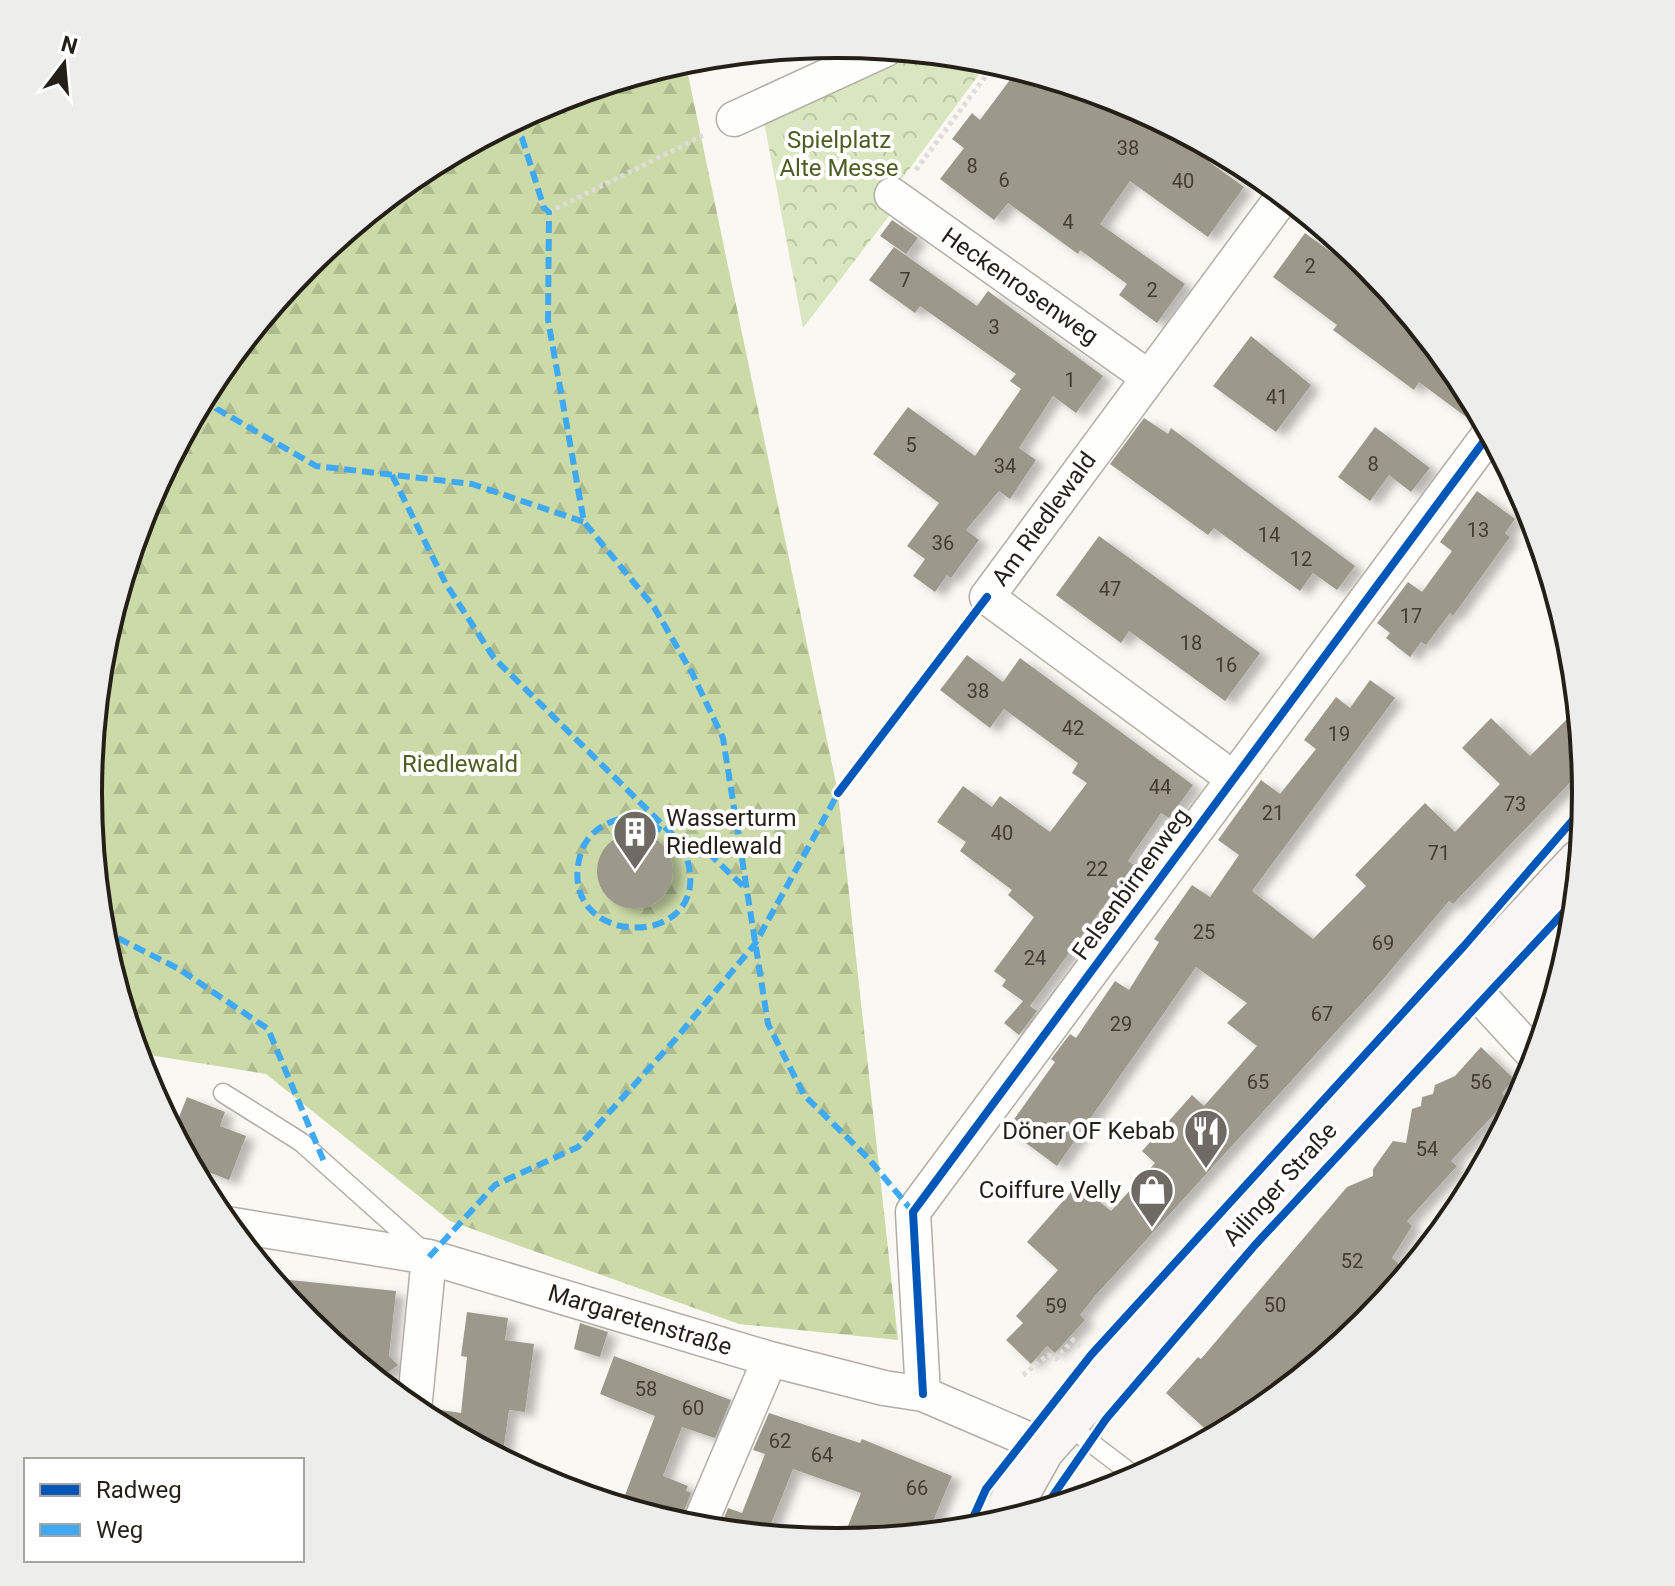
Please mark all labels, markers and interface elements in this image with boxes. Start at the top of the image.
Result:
north arrow [24,24,104,104]
text: N [58,31,80,59]
park label: Spielplatz Alte Messe [779,126,899,182]
house number: 38 [1117,136,1139,160]
house number: 8 [966,154,978,178]
house number: 6 [998,168,1010,192]
house number: 40 [1172,169,1194,193]
house number: 4 [1062,210,1074,234]
street label: Heckenrosenweg [936,222,1104,350]
house number: 2 [1304,254,1316,278]
house number: 7 [899,268,911,292]
house number: 2 [1146,278,1158,302]
house number: 3 [988,315,1000,339]
house number: 1 [1064,368,1076,392]
house number: 41 [1266,385,1288,409]
house number: 5 [905,433,917,457]
street label: Am Riedlewald [986,447,1102,591]
house number: 8 [1367,452,1379,476]
house number: 34 [994,454,1016,478]
house number: 13 [1467,518,1489,542]
house number: 14 [1258,523,1280,547]
house number: 36 [932,531,954,555]
house number: 12 [1290,547,1312,571]
house number: 47 [1099,577,1121,601]
house number: 17 [1400,604,1422,628]
house number: 18 [1180,631,1202,655]
house number: 16 [1215,653,1237,677]
house number: 38 [967,679,989,703]
house number: 42 [1062,716,1084,740]
house number: 19 [1328,722,1350,746]
park label: Riedlewald [402,750,518,778]
house number: 44 [1149,775,1171,799]
house number: 73 [1504,792,1526,816]
house number: 21 [1262,801,1284,825]
street label: Felsenbirnenweg [1067,803,1195,965]
place label: Wasserturm Riedlewald [666,804,796,860]
building icon: Wasserturm Riedlewald [611,808,659,871]
house number: 40 [991,821,1013,845]
house number: 71 [1428,841,1450,865]
house number: 22 [1086,857,1108,881]
house number: 25 [1193,920,1215,944]
house number: 69 [1372,931,1394,955]
house number: 24 [1024,946,1046,970]
house number: 67 [1311,1002,1333,1026]
house number: 29 [1110,1012,1132,1036]
house number: 65 [1247,1070,1269,1094]
house number: 56 [1470,1070,1492,1094]
restaurant icon: Döner OF Kebab [1182,1107,1230,1170]
street label: Ailinger Straße [1217,1116,1343,1252]
place label: Döner OF Kebab [1002,1117,1175,1145]
house number: 54 [1416,1137,1438,1161]
shop icon: Coiffure Velly [1128,1166,1176,1229]
place label: Coiffure Velly [979,1176,1122,1204]
house number: 52 [1341,1249,1363,1273]
street label: Margaretenstraße [545,1279,735,1361]
house number: 50 [1264,1293,1286,1317]
house number: 59 [1045,1294,1067,1318]
house number: 58 [635,1377,657,1401]
house number: 60 [682,1396,704,1420]
house number: 62 [769,1429,791,1453]
house number: 64 [811,1443,833,1467]
legend [24,1458,304,1562]
text: Radweg [96,1476,182,1504]
house number: 66 [906,1476,928,1500]
text: Weg [96,1516,143,1544]

